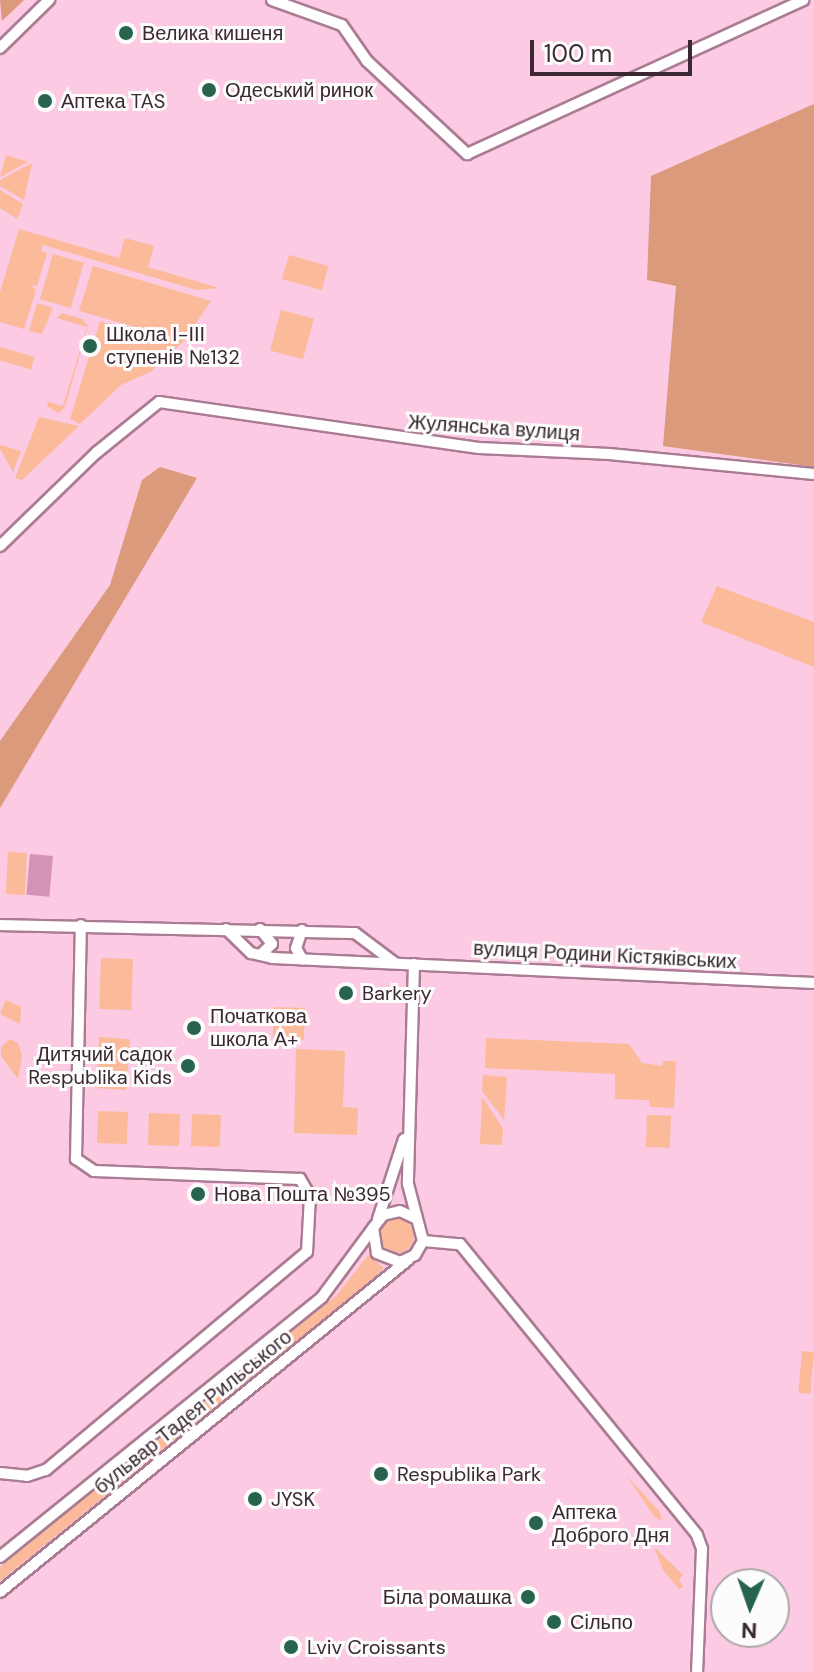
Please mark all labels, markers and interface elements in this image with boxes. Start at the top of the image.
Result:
place label: Велика кишеня [142,21,283,45]
marker: Велика кишеня [117,24,135,42]
scale bar [534,24,696,74]
text: 100 m [544,38,612,69]
place label: Одеський ринок [225,78,373,102]
marker: Одеський ринок [200,81,218,99]
place label: Аптека TAS [61,89,165,113]
marker: Аптека TAS [36,92,54,110]
place label: Школа І-ІІІ ступенів №132 [106,322,240,369]
marker: Школа І-ІІІ ступенів №132 [81,337,99,355]
street label: Жулянська вулиця [407,410,581,446]
street label: вулиця Родини Кістяківських [473,936,737,974]
place label: Barkery [362,981,432,1005]
marker: Barkery [337,984,355,1002]
place label: Початкова школа А+ [210,1004,307,1051]
marker: Початкова школа А+ [185,1019,203,1037]
place label: Дитячий садок Respublika Kids [28,1042,172,1089]
marker: Дитячий садок Respublika Kids [179,1057,197,1075]
place label: Нова Пошта №395 [214,1182,391,1206]
marker: Нова Пошта №395 [189,1185,207,1203]
street label: бульвар Тадея Рильського [89,1325,297,1499]
place label: Respublika Park [397,1462,541,1486]
marker: Respublika Park [372,1465,390,1483]
place label: JYSK [271,1487,315,1511]
marker: JYSK [246,1490,264,1508]
place label: Аптека Доброго Дня [552,1500,669,1547]
marker: Аптека Доброго Дня [527,1514,545,1532]
north arrow [710,1568,790,1648]
place label: Біла ромашка [383,1585,512,1609]
marker: Біла ромашка [519,1588,537,1606]
place label: Сільпо [570,1610,633,1634]
marker: Сільпо [545,1613,563,1631]
text: N [741,1616,758,1645]
place label: Lviv Croissants [307,1635,446,1659]
marker: Lviv Croissants [282,1638,300,1656]

